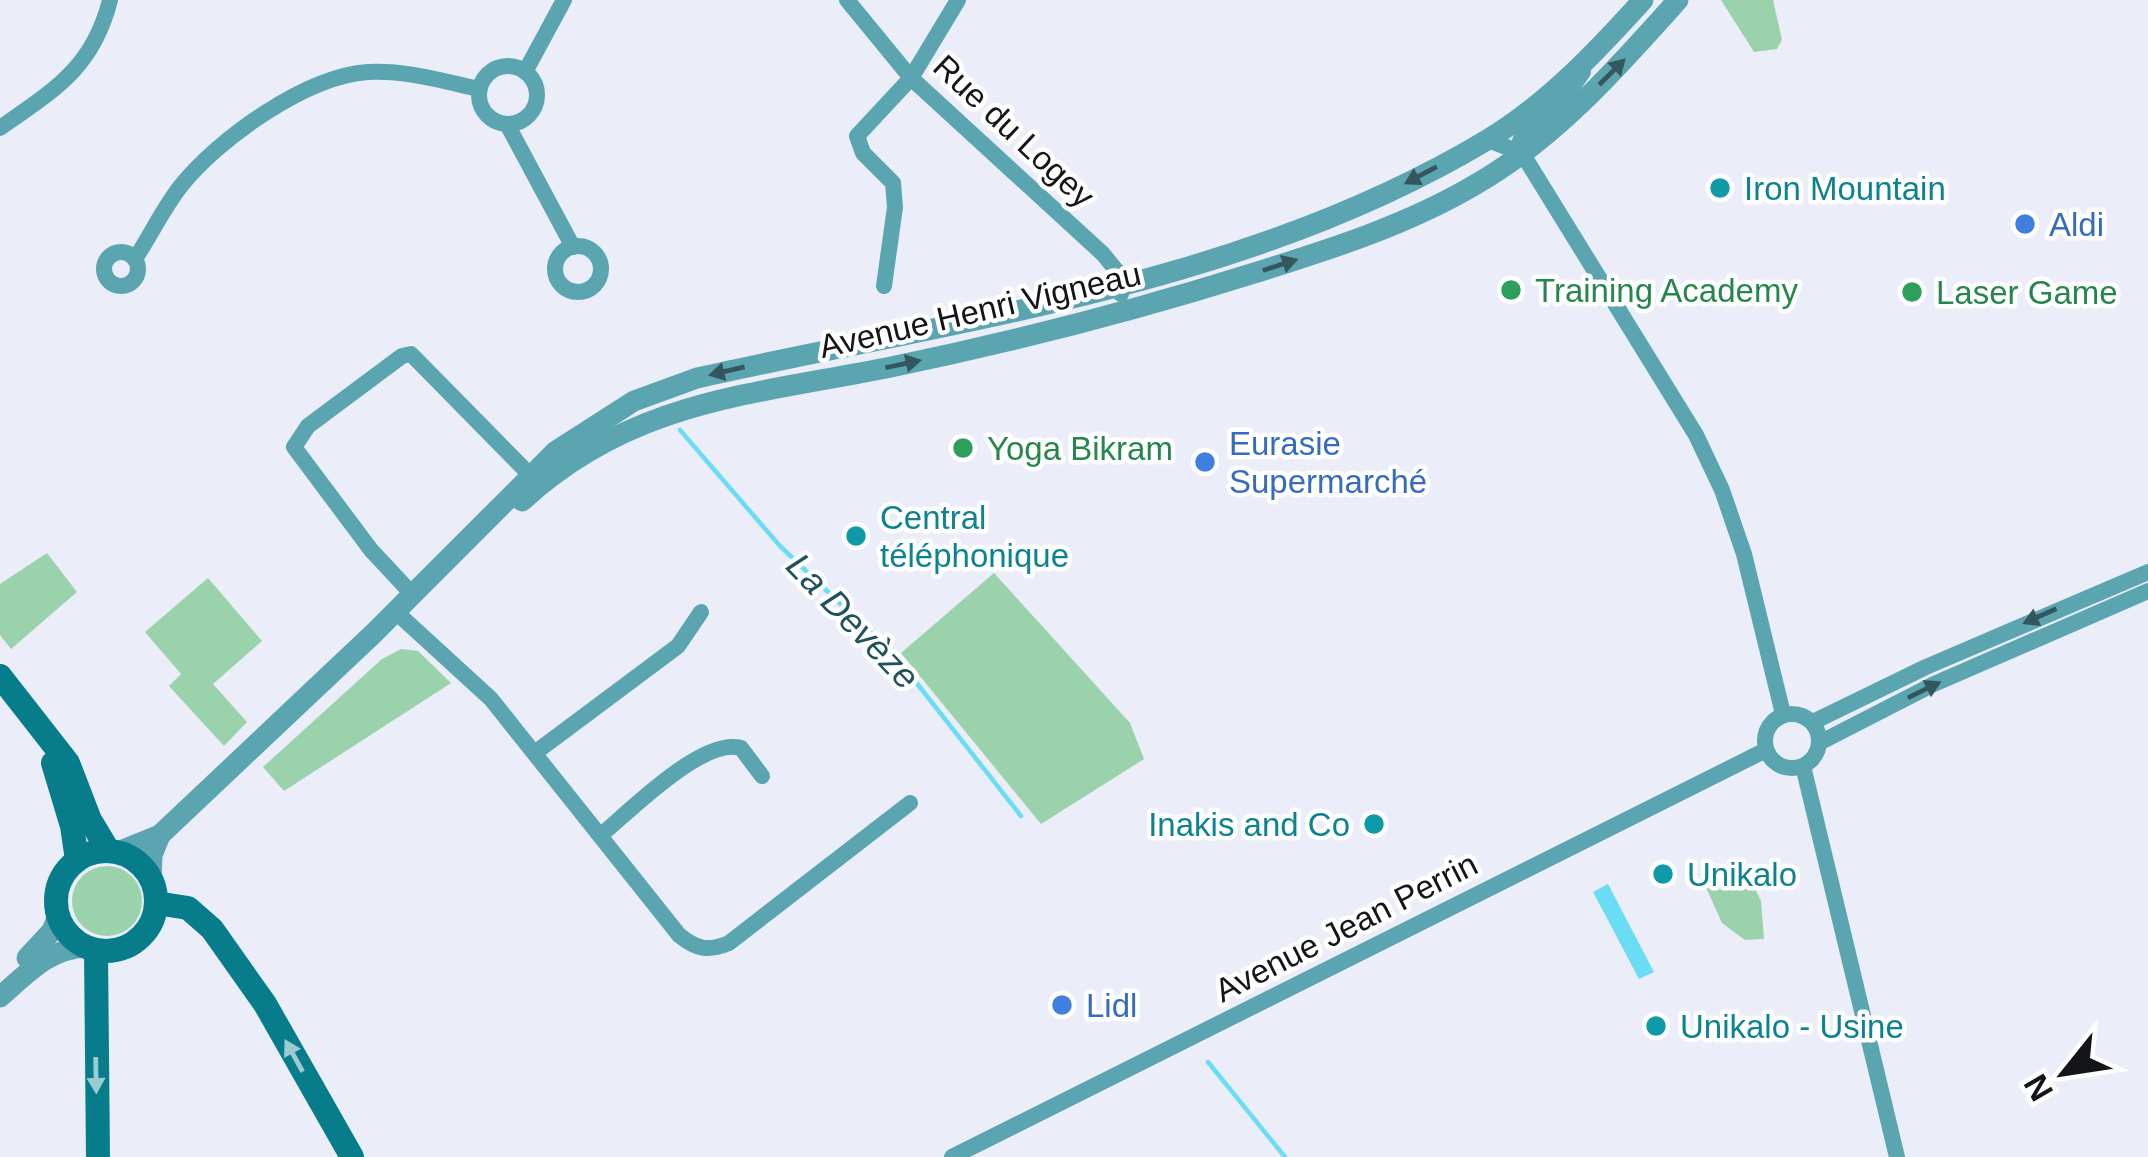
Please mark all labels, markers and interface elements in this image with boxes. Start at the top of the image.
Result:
street label: Rue du Logey [926,47,1102,215]
one-way arrow [1598,58,1626,86]
one-way arrow [1404,165,1439,185]
place label: Iron Mountain [1744,170,1946,207]
marker: Iron Mountain [1707,175,1733,201]
place label: Aldi [2049,206,2104,243]
marker: Aldi [2012,211,2038,237]
street label: Avenue Henri Vigneau [816,255,1144,365]
one-way arrow [1262,255,1299,274]
place label: Training Academy [1535,272,1798,309]
place label: Laser Game [1936,274,2118,311]
marker: Training Academy [1498,277,1524,303]
marker: Laser Game [1899,279,1925,305]
one-way arrow [884,354,922,373]
one-way arrow [708,362,746,381]
place label: Eurasie Supermarché [1229,425,1427,500]
place label: Yoga Bikram [987,430,1173,467]
marker: Yoga Bikram [950,435,976,461]
marker: Eurasie Supermarché [1192,449,1218,475]
place label: Central téléphonique [880,499,1069,574]
marker: Central téléphonique [843,523,869,549]
water label: La Devèze [778,545,928,697]
one-way arrow [2022,607,2057,627]
one-way arrow [1906,680,1941,700]
place label: Inakis and Co [1148,806,1350,843]
marker: Inakis and Co [1361,811,1387,837]
street label: Avenue Jean Perrin [1209,845,1483,1009]
place label: Unikalo [1687,856,1797,893]
marker: Unikalo [1650,861,1676,887]
place label: Lidl [1086,987,1137,1024]
marker: Lidl [1049,992,1075,1018]
place label: Unikalo - Usine [1680,1008,1904,1045]
marker: Unikalo - Usine [1643,1013,1669,1039]
north arrow [2004,1013,2124,1133]
one-way arrow [284,1039,305,1072]
one-way arrow [87,1057,106,1095]
text: N [2016,1068,2060,1107]

